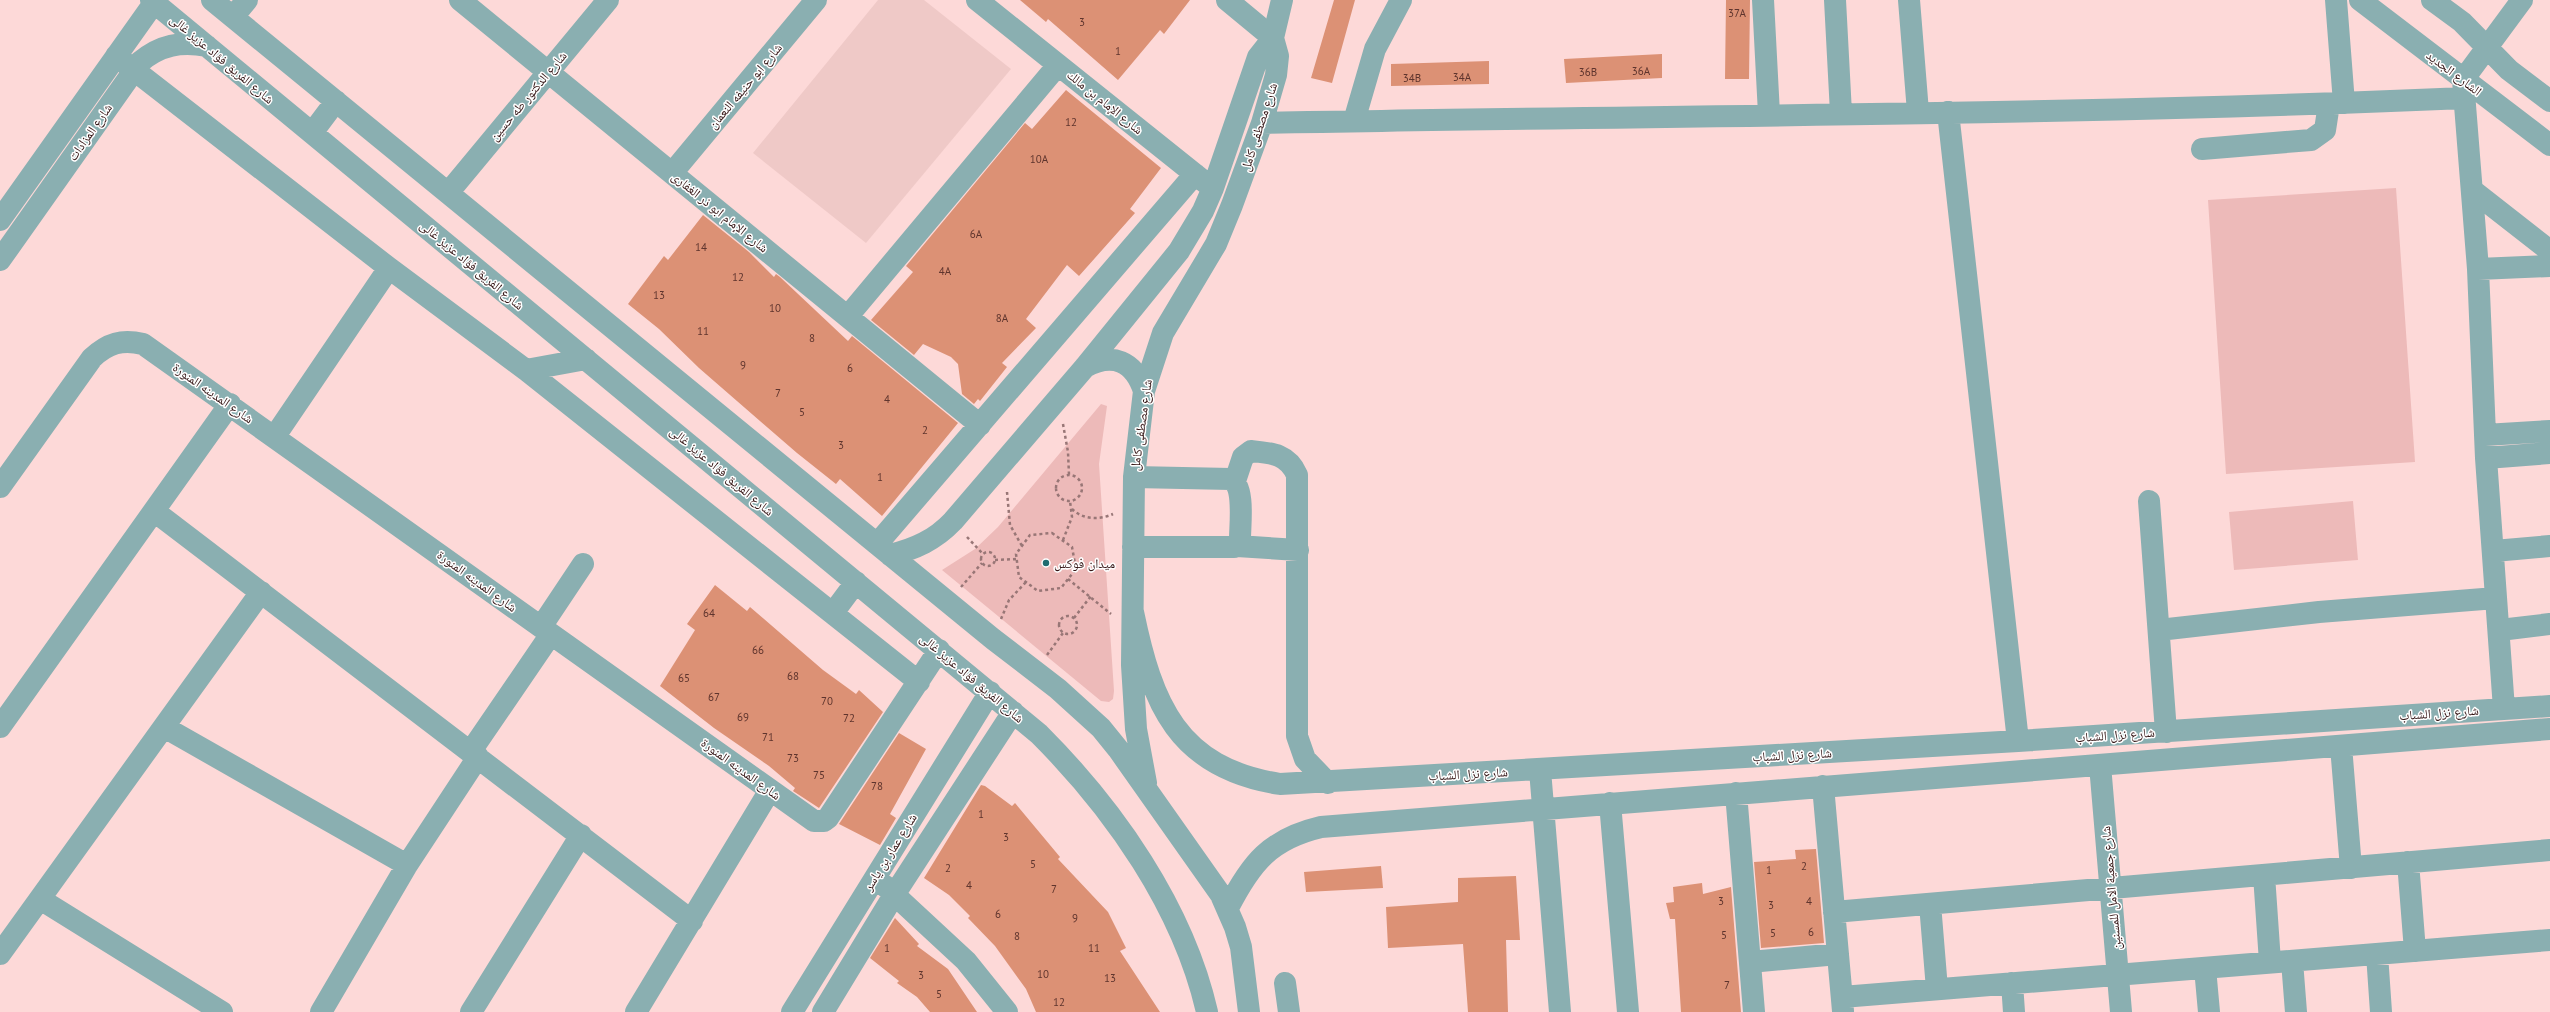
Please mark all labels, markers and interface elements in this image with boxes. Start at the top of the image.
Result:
house number: 37A [1728,6,1746,20]
street label: شارع الفريق فؤاد عزيز غالى [166,11,277,108]
house number: 3 [1079,15,1085,29]
street label: شارع ابو حنيفه النعمان [704,40,787,133]
house number: 1 [1115,44,1121,58]
street label: الشارع الجديد [2422,47,2485,100]
street label: شارع الدكتور طه حسين [486,48,571,145]
house number: 36A [1632,64,1651,78]
house number: 36B [1579,65,1597,79]
street label: شارع الإمام بن مالك [1063,66,1147,139]
house number: 34A [1453,70,1472,84]
house number: 34B [1403,71,1421,85]
street label: شارع مصطفى كامل [1237,81,1282,174]
street label: شارع المزادات [64,100,117,165]
house number: 12 [1065,115,1077,129]
house number: 10A [1030,152,1049,166]
street label: شارع الإمام ابو ذر الغفارى [667,168,772,257]
street label: شارع الفريق فؤاد عزيز غالى [416,217,527,314]
house number: 6A [970,227,983,241]
house number: 14 [695,240,707,254]
house number: 4A [939,264,952,278]
house number: 12 [732,270,744,284]
house number: 13 [653,288,665,302]
house number: 10 [769,301,781,315]
house number: 8A [996,311,1009,325]
house number: 11 [697,324,709,338]
house number: 8 [809,331,815,345]
house number: 9 [740,358,746,372]
street label: شارع المدينه المنورة [169,359,257,428]
house number: 6 [847,361,853,375]
street label: شارع مصطفى كامل [1126,378,1157,472]
house number: 7 [775,386,781,400]
house number: 4 [884,392,890,406]
house number: 5 [799,405,805,419]
street label: شارع الفريق فؤاد عزيز غالى [666,423,777,520]
house number: 2 [922,423,928,437]
house number: 3 [838,438,844,452]
house number: 1 [877,470,883,484]
street label: شارع المدينه المنورة [433,546,520,616]
place label: ميدان فوكس [1054,555,1115,572]
marker: ميدان فوكس [1041,558,1051,568]
house number: 64 [703,606,715,620]
street label: شارع الفريق فؤاد عزيز غالى [916,630,1027,727]
house number: 66 [752,643,764,657]
house number: 68 [787,669,799,683]
house number: 65 [678,671,690,685]
house number: 67 [708,690,720,704]
house number: 70 [821,694,833,708]
street label: شارع نزل الشباب [2399,702,2479,725]
house number: 69 [737,710,749,724]
house number: 72 [843,711,855,725]
street label: شارع نزل الشباب [2075,724,2155,747]
house number: 71 [762,730,774,744]
street label: شارع المدينه المنورة [697,734,784,804]
street label: شارع نزل الشباب [1752,744,1832,767]
house number: 73 [787,751,799,765]
street label: شارع نزل الشباب [1428,763,1508,786]
house number: 75 [813,768,825,782]
house number: 78 [871,779,883,793]
house number: 1 [978,807,984,821]
street label: شارع عمار بن ياسر [859,810,921,895]
street label: شارع جمعية الامل للمسنين [2097,825,2126,951]
house number: 3 [1003,830,1009,844]
house number: 5 [1030,857,1036,871]
house number: 2 [1801,859,1807,873]
house number: 2 [945,861,951,875]
house number: 1 [1766,863,1772,877]
house number: 4 [966,878,972,892]
house number: 7 [1051,882,1057,896]
house number: 3 [1718,894,1724,908]
house number: 4 [1806,894,1812,908]
house number: 3 [1768,898,1774,912]
house number: 6 [995,907,1001,921]
house number: 9 [1072,911,1078,925]
house number: 6 [1808,925,1814,939]
house number: 5 [1770,926,1776,940]
house number: 5 [1721,928,1727,942]
house number: 8 [1014,929,1020,943]
house number: 1 [884,941,890,955]
house number: 11 [1088,941,1100,955]
house number: 10 [1037,967,1049,981]
house number: 3 [918,968,924,982]
house number: 13 [1104,971,1116,985]
house number: 7 [1724,978,1730,992]
house number: 5 [936,987,942,1001]
house number: 12 [1053,995,1065,1009]

